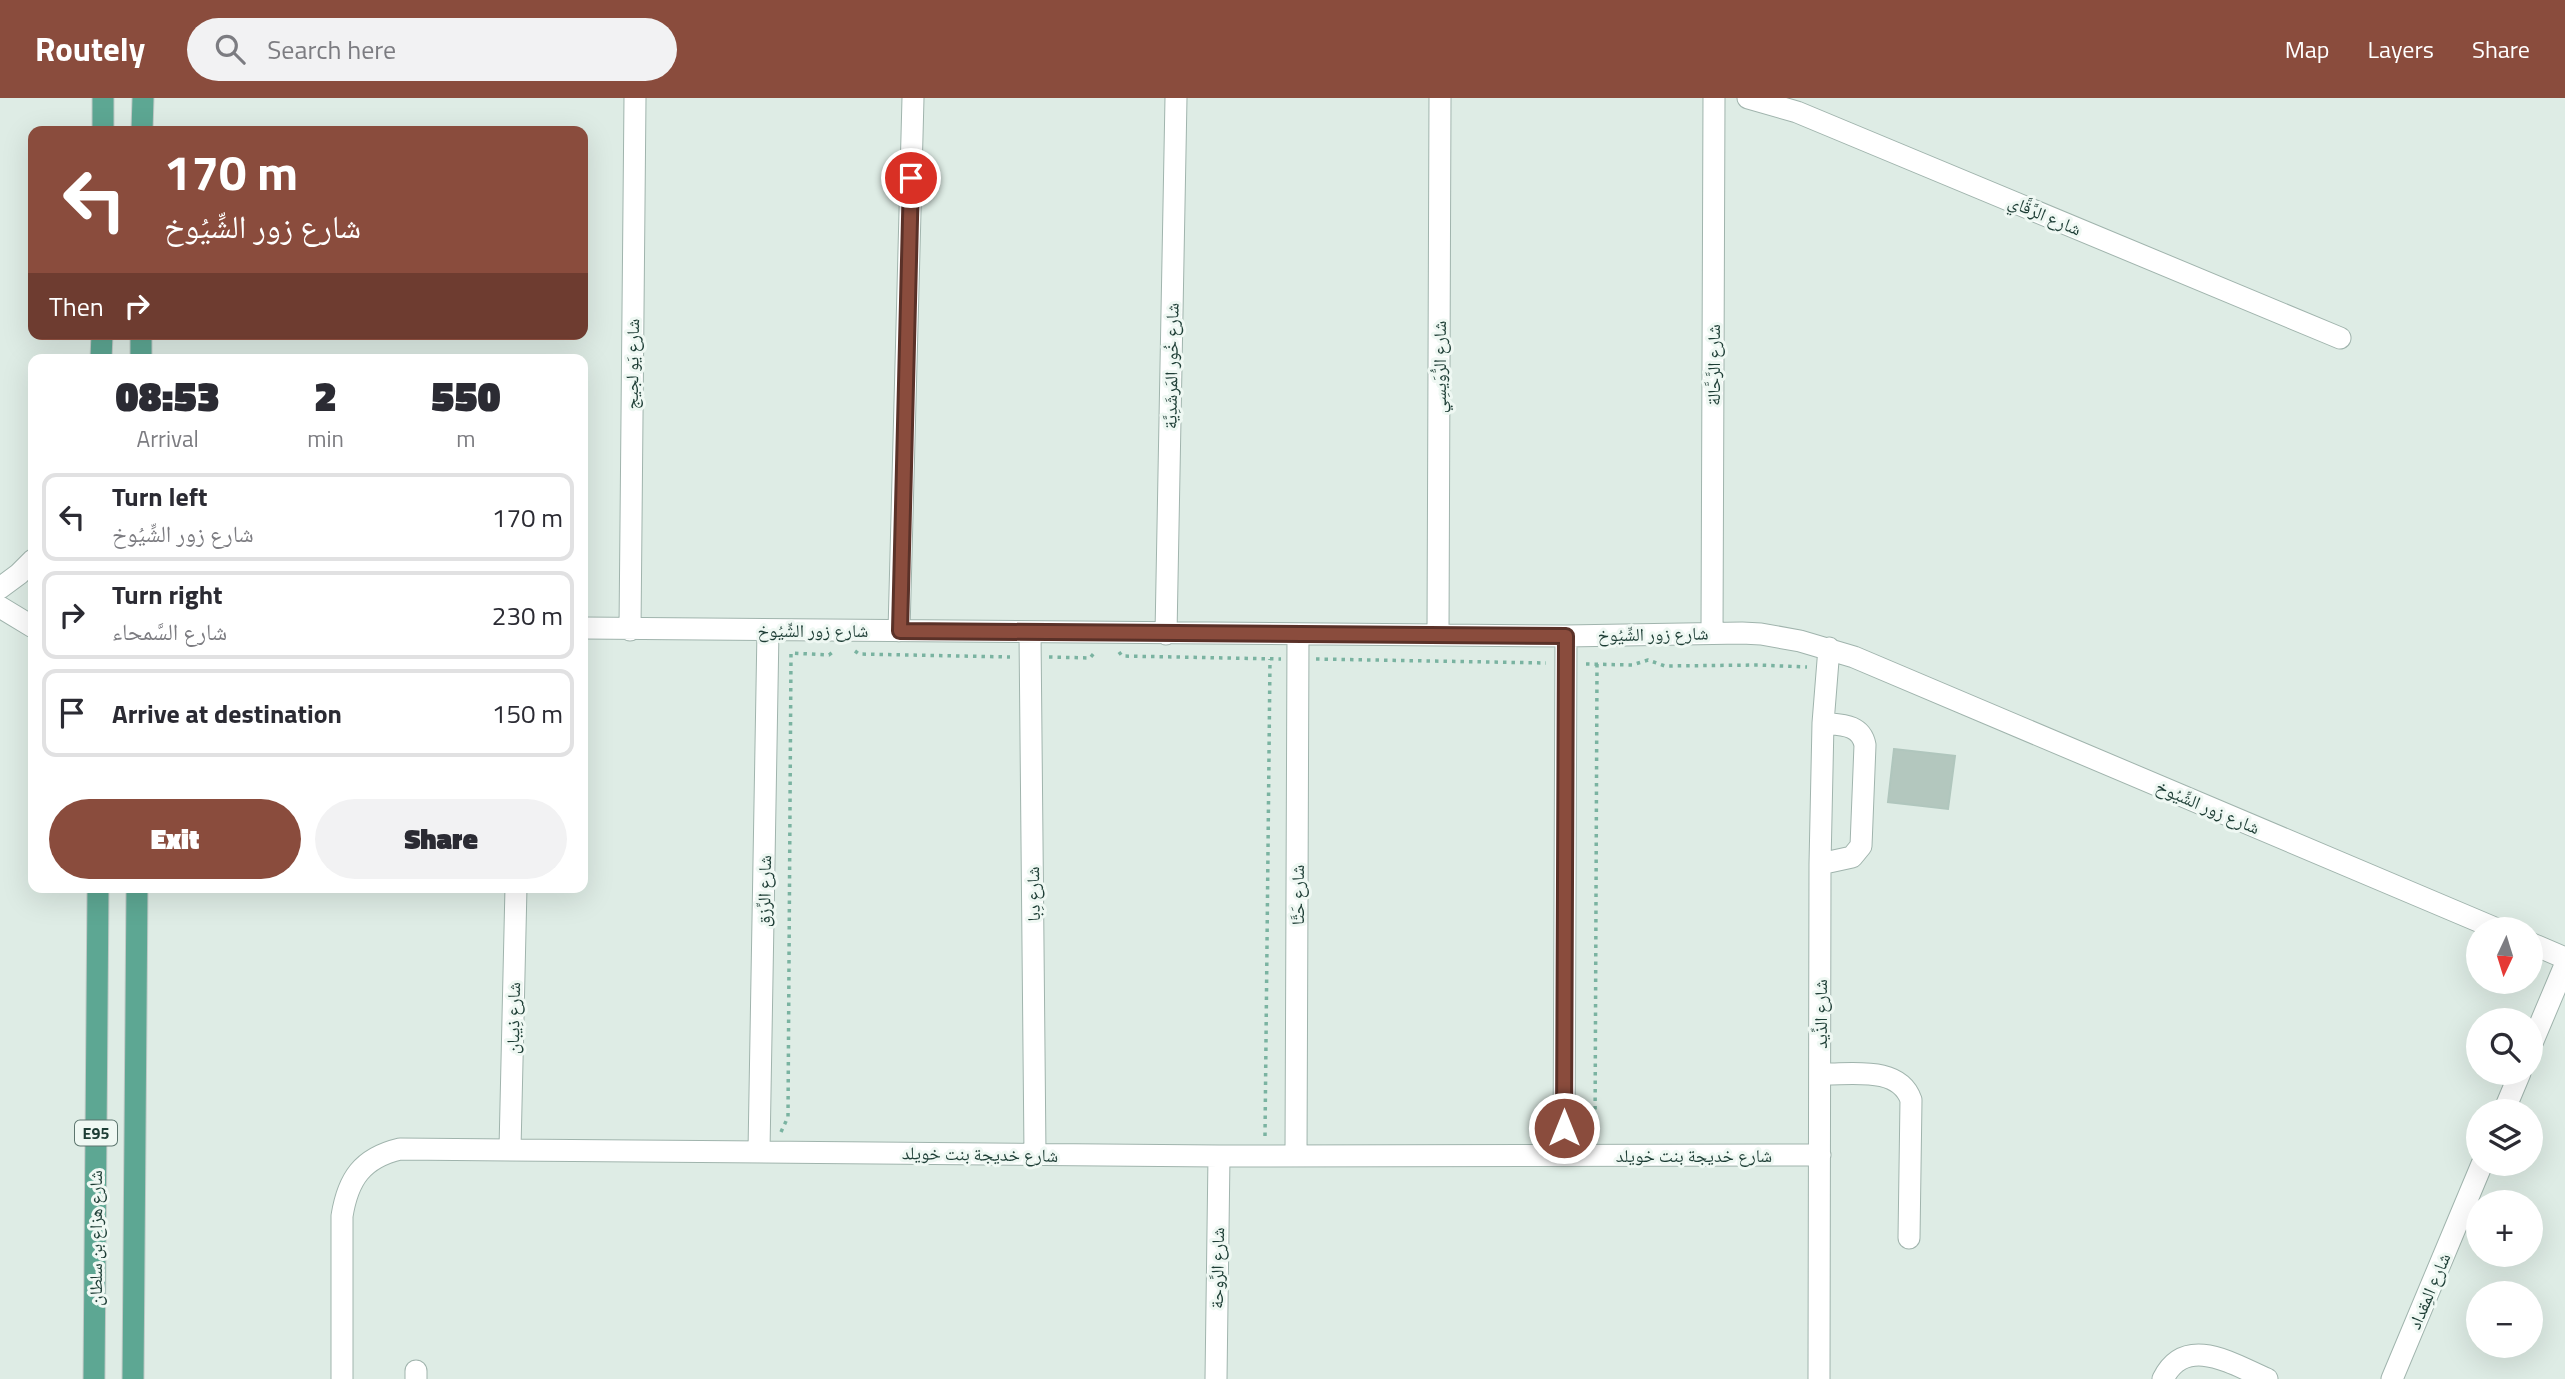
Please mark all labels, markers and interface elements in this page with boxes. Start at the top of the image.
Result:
search box [187,18,677,81]
text: Routely [35,24,145,74]
icon: search [211,30,249,68]
text: Search here [267,30,396,69]
text: Map [2285,31,2330,67]
text: Layers [2368,31,2434,67]
text: Share [2472,31,2530,67]
text: 170 m [164,134,298,209]
pin [881,148,941,208]
icon: left [49,154,140,245]
icon: arrive [892,159,930,197]
street label: شارع الرَّقَّاي [2004,188,2086,244]
text: شارع زور الشِّيُوخ [164,202,361,250]
text: Then [49,287,104,326]
icon: right [118,287,156,325]
street label: شارع خُور المَرشَدِيَّة [1156,303,1186,429]
street label: شارع يَو لجيج [618,318,646,410]
street label: شارع الرُّوَيسِي [1426,321,1454,413]
street label: شارع الرَّحَّالة [1700,324,1727,406]
text: 08:53 [115,363,220,427]
text: 2 [314,363,337,427]
text: 550 [431,363,501,427]
text: Arrival [136,421,199,456]
text: min [307,421,344,456]
text: m [456,421,476,456]
text: Turn left [112,477,207,516]
icon: left [53,498,91,536]
text: 170 m [492,498,563,537]
text: شارع زور الشِّيُوخ [112,516,254,551]
text: Turn right [112,575,223,614]
icon: right [53,596,91,634]
text: 230 m [492,596,563,635]
text: شارع السَّمحاء [112,614,227,649]
street label: شارع زور الشِّيُوخ [758,617,868,644]
street label: شارع زور الشِّيُوخ [1597,620,1709,648]
icon: arrive [53,694,91,732]
text: Arrive at destination [112,694,342,733]
text: 150 m [492,694,563,733]
street label: شارع زور الشِّيُوخ [2152,773,2264,841]
button: Exit [49,799,301,879]
button: Share [315,799,567,879]
street label: شارع الرِّزق [750,855,778,927]
street label: شارع حَتَّا [1284,865,1311,925]
street label: شارع دِبا [1019,866,1047,922]
north arrow [2466,917,2543,994]
map controls [2466,917,2543,1358]
street label: شارع الذِّيد [1807,979,1834,1049]
street label: شارع ذِيبان [499,982,527,1054]
button: search [2466,1008,2543,1085]
position arrow [1527,1091,1601,1165]
button: layers [2466,1099,2543,1176]
road number: E95 [75,1121,117,1146]
street label: شارع خديجة بنت خويلد [902,1139,1058,1169]
street label: شارع خديجة بنت خويلد [1616,1142,1772,1169]
street label: شارع هزاع بن سلطان [82,1170,109,1306]
button: + [2466,1190,2543,1267]
street label: شارع الرَّوحة [1203,1227,1231,1309]
street label: شارع المِقداد [2401,1248,2457,1334]
button: − [2466,1281,2543,1358]

